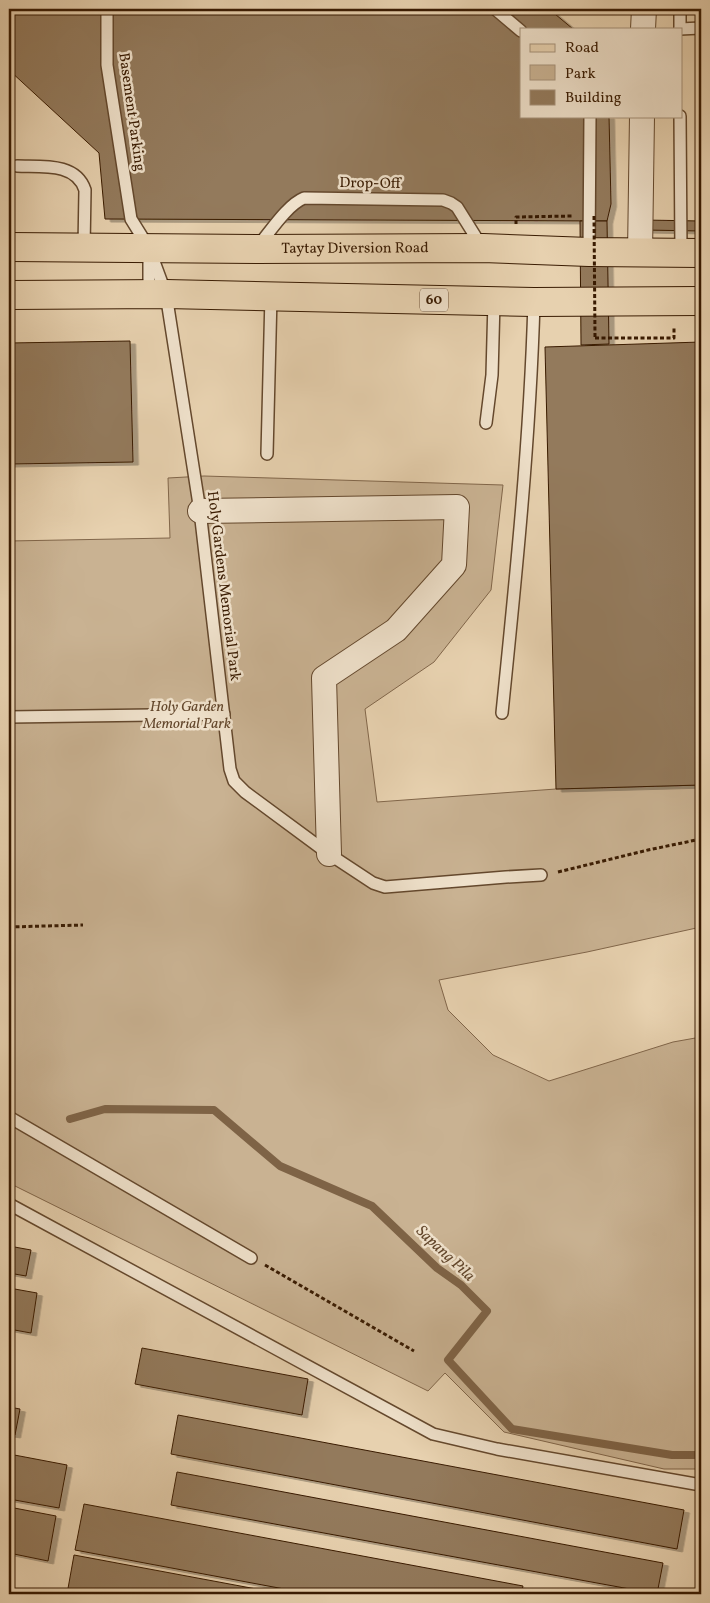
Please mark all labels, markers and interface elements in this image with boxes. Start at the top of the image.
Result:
legend [520,28,682,118]
text: Road [565,38,599,59]
street label: Basement Parking [112,51,150,173]
text: Park [565,64,596,85]
text: Building [565,88,622,109]
street label: Drop-Off [339,173,403,195]
street label: Taytay Diversion Road [281,238,429,259]
road number: 60 [420,288,448,312]
street label: Holy Gardens Memorial Park [201,490,245,682]
park label: Holy Garden Memorial Park [142,697,231,735]
water label: Sapang Pila [411,1221,480,1287]

